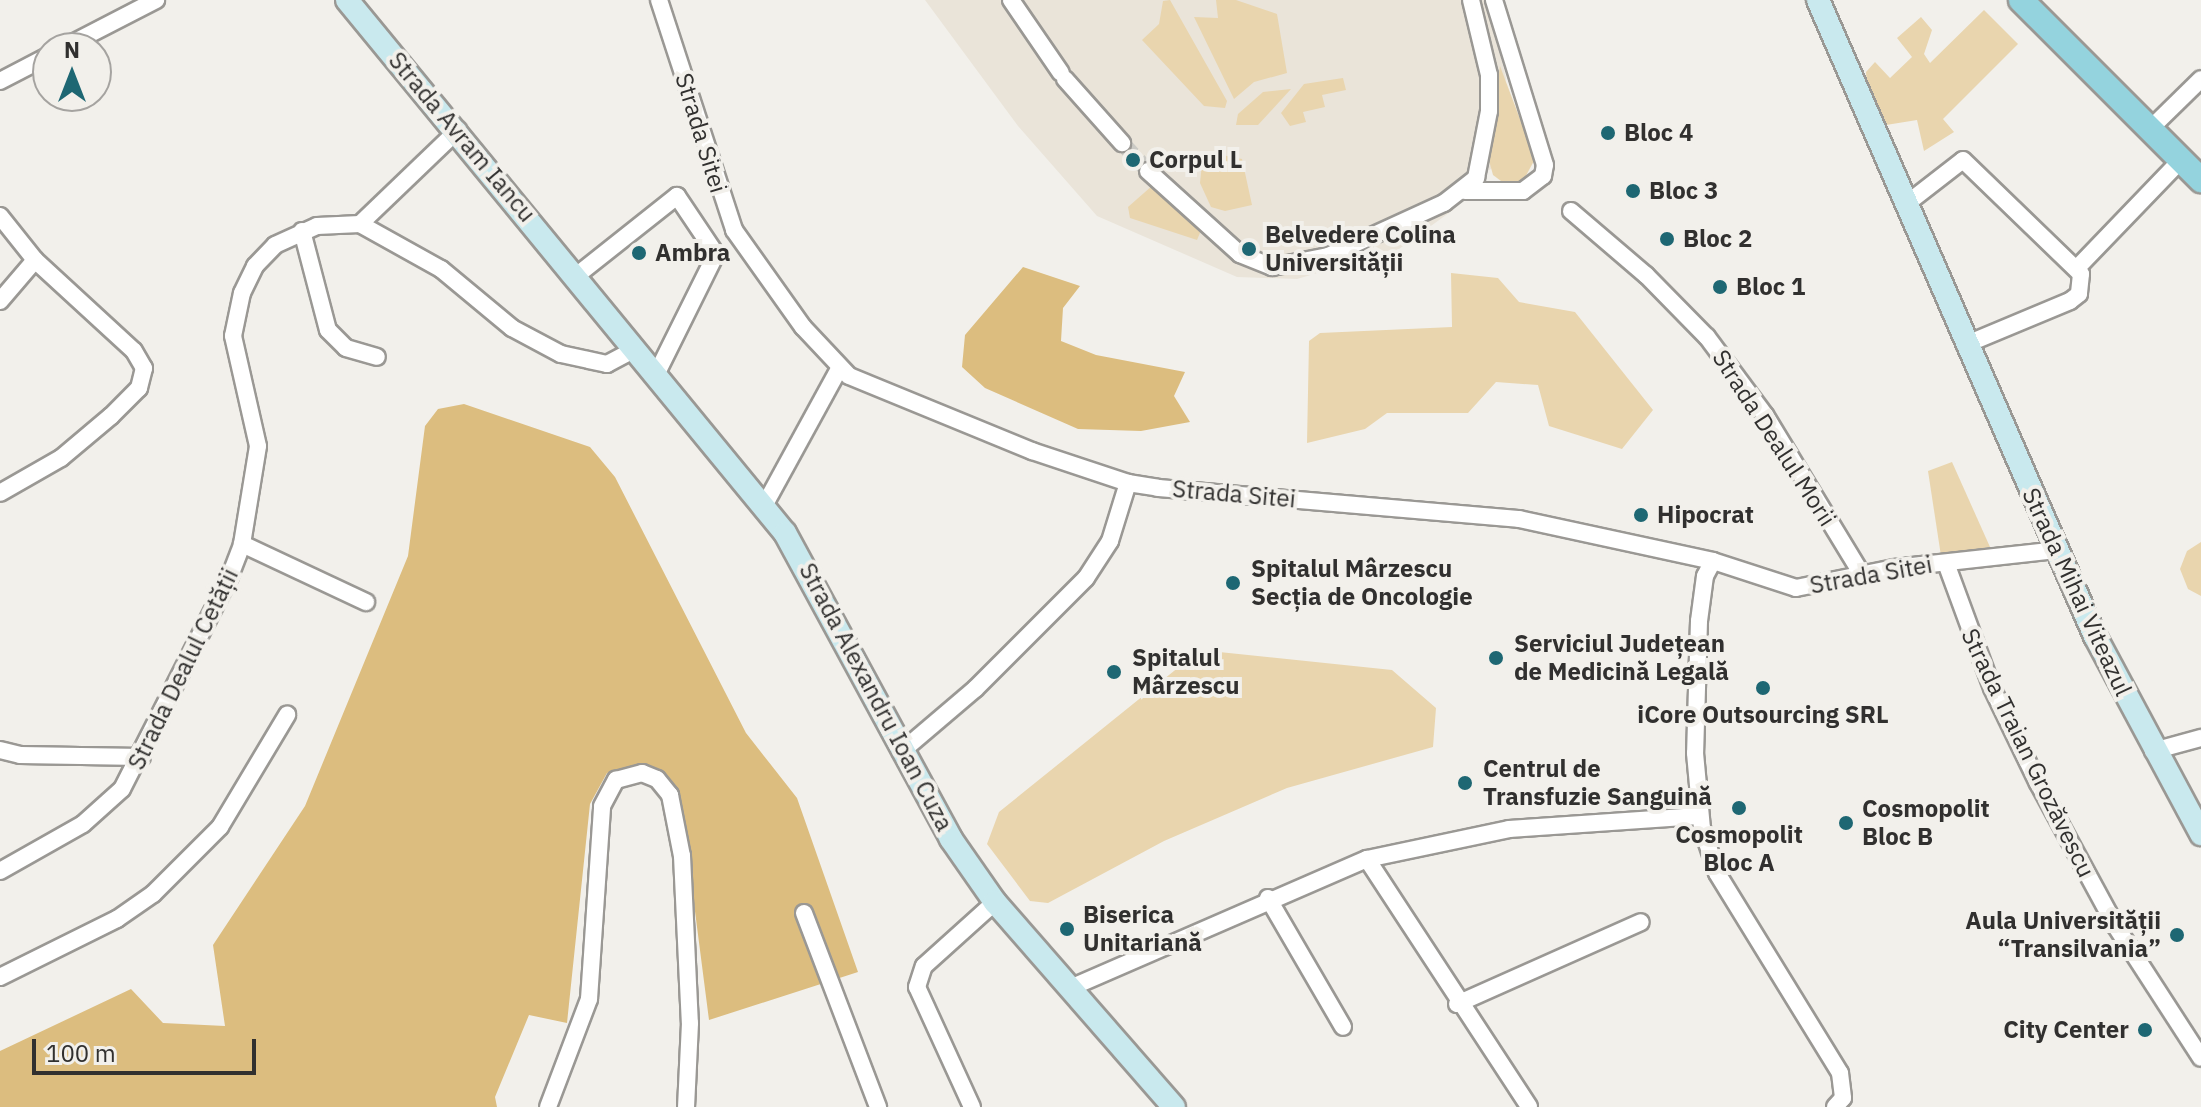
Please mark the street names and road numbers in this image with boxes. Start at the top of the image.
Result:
street label: Strada Avram Iancu [383,46,541,228]
street label: Strada Sitei [669,70,733,196]
street label: Strada Dealul Morii [1706,344,1842,532]
street label: Strada Sitei [1171,474,1297,514]
street label: Strada Mihai Viteazul [2016,483,2138,701]
street label: Strada Sitei [1808,550,1934,600]
street label: Strada Alexandru Ioan Cuza [793,558,959,836]
street label: Strada Dealul Cetății [122,564,244,774]
street label: Strada Traian Grozăvescu [1955,624,2101,882]

